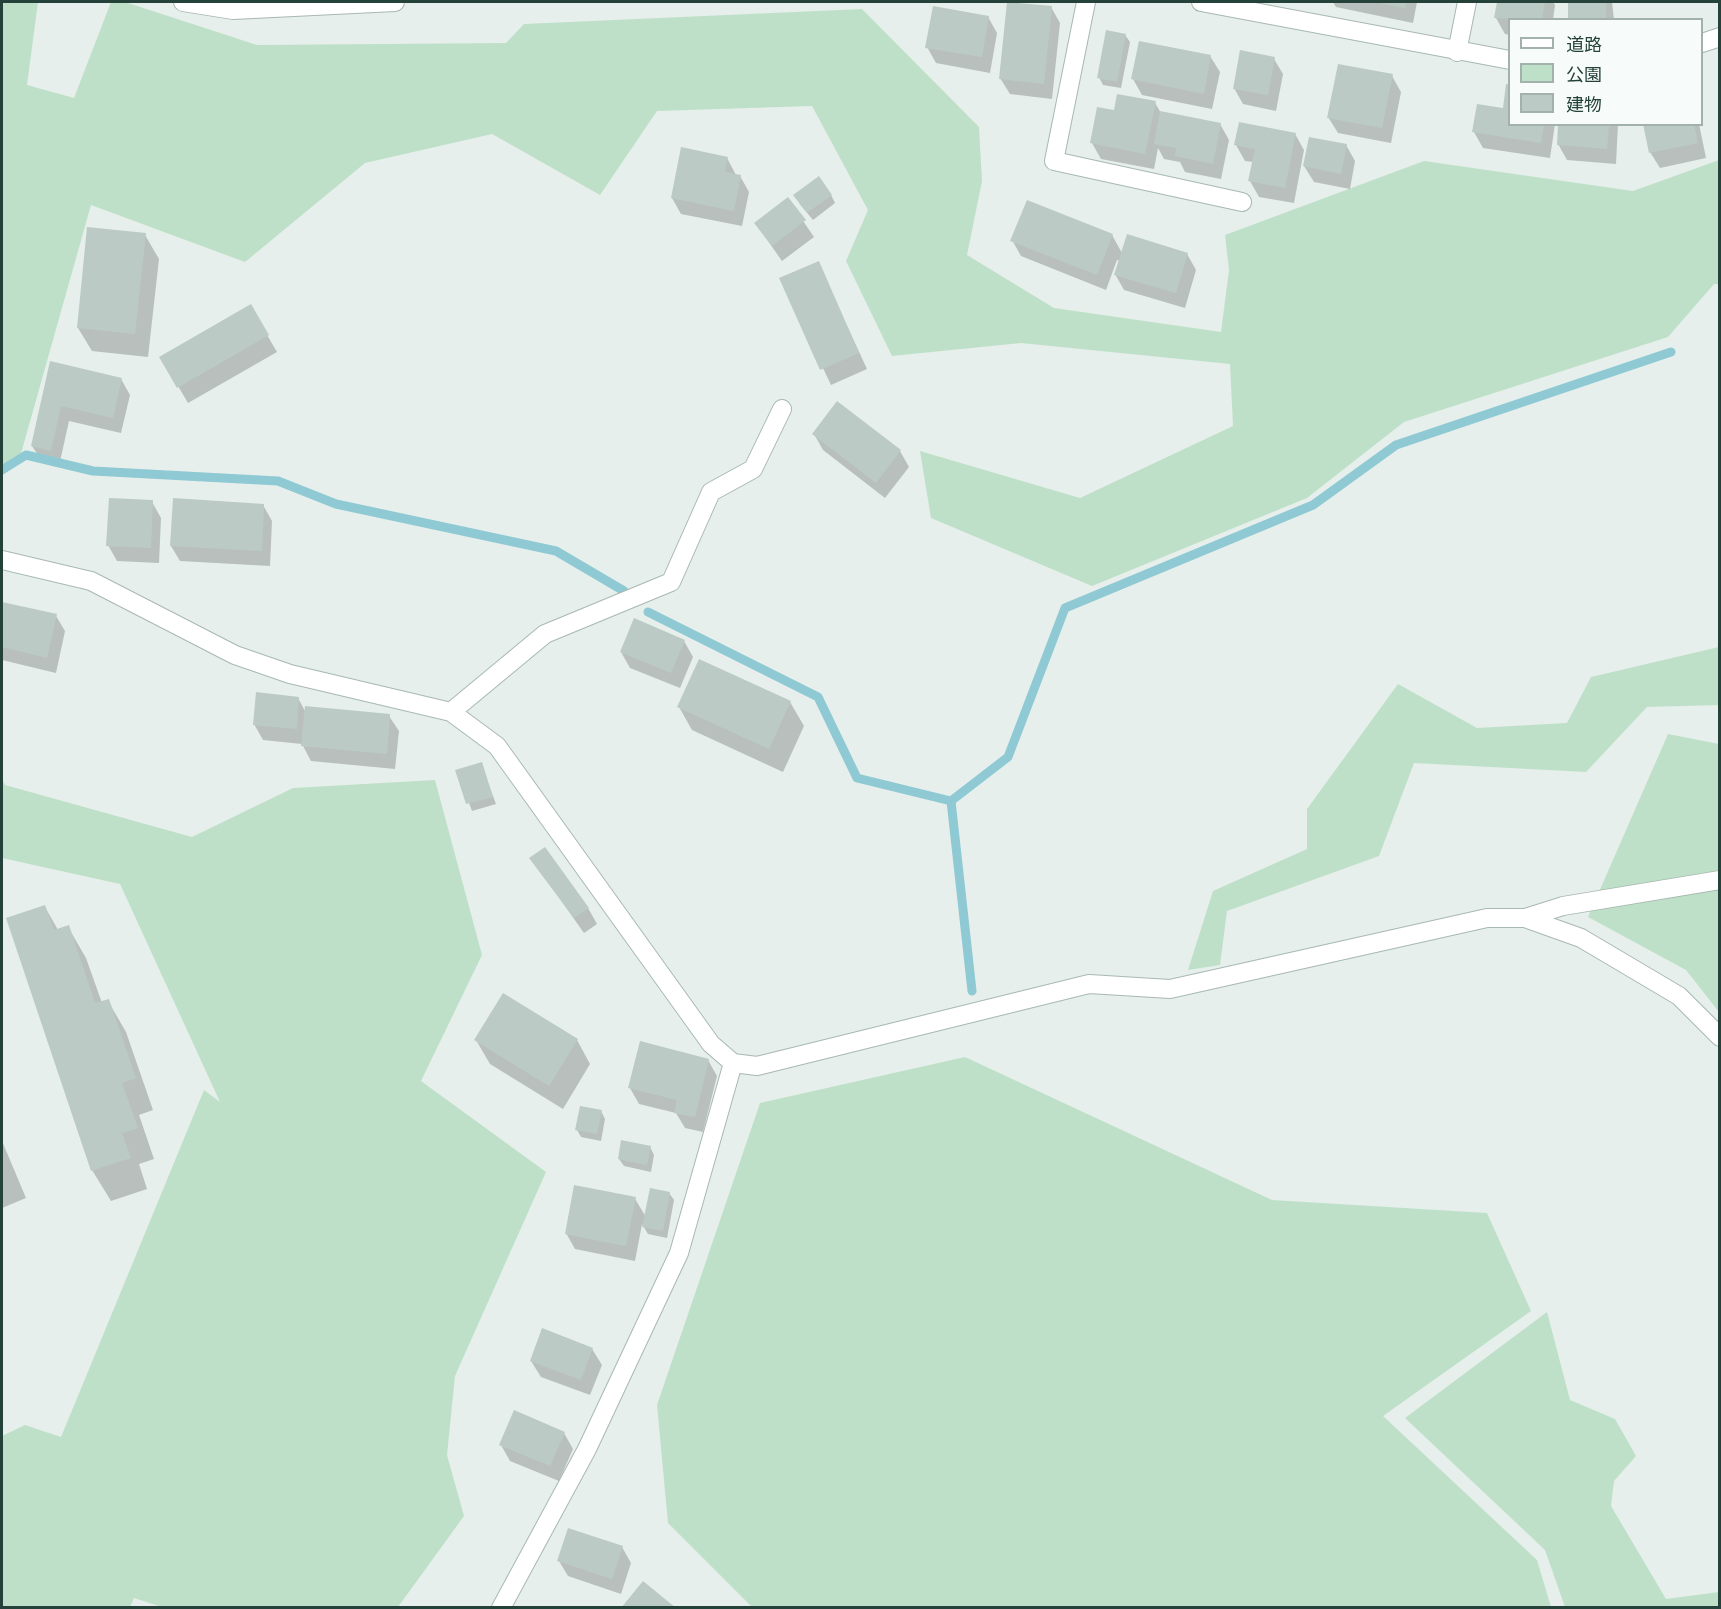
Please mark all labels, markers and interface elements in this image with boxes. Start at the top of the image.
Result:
legend [1508,18,1703,126]
text: 道路 [1566,37,1602,55]
text: 公園 [1566,67,1602,85]
text: 建物 [1566,97,1602,115]

